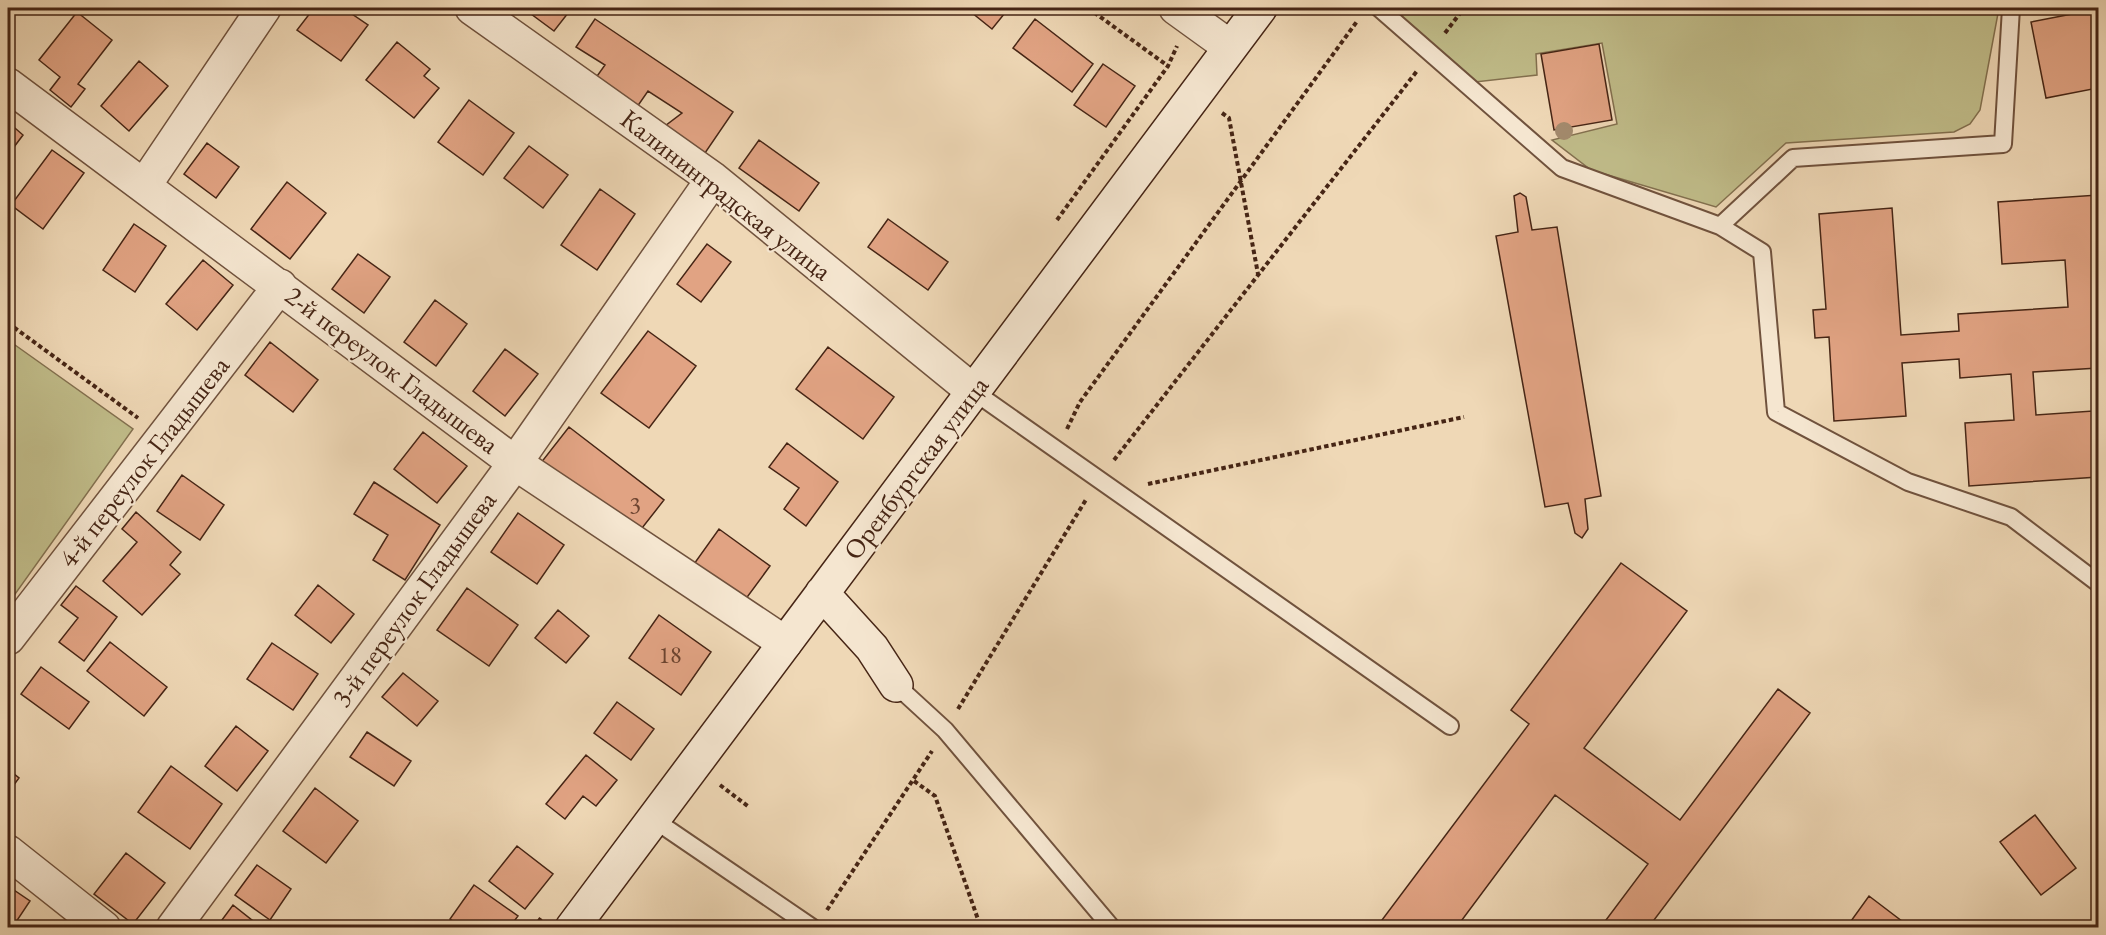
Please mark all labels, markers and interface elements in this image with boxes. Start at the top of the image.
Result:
street label: Калининградская улица [614,101,839,288]
street label: 2-й переулок Гладышева [278,278,506,462]
street label: 4-й переулок Гладышева [50,349,237,574]
street label: Оренбургская улица [835,369,996,567]
street label: 3-й переулок Гладышева [323,484,504,714]
house number: 3 [629,489,641,520]
house number: 18 [658,639,682,670]

